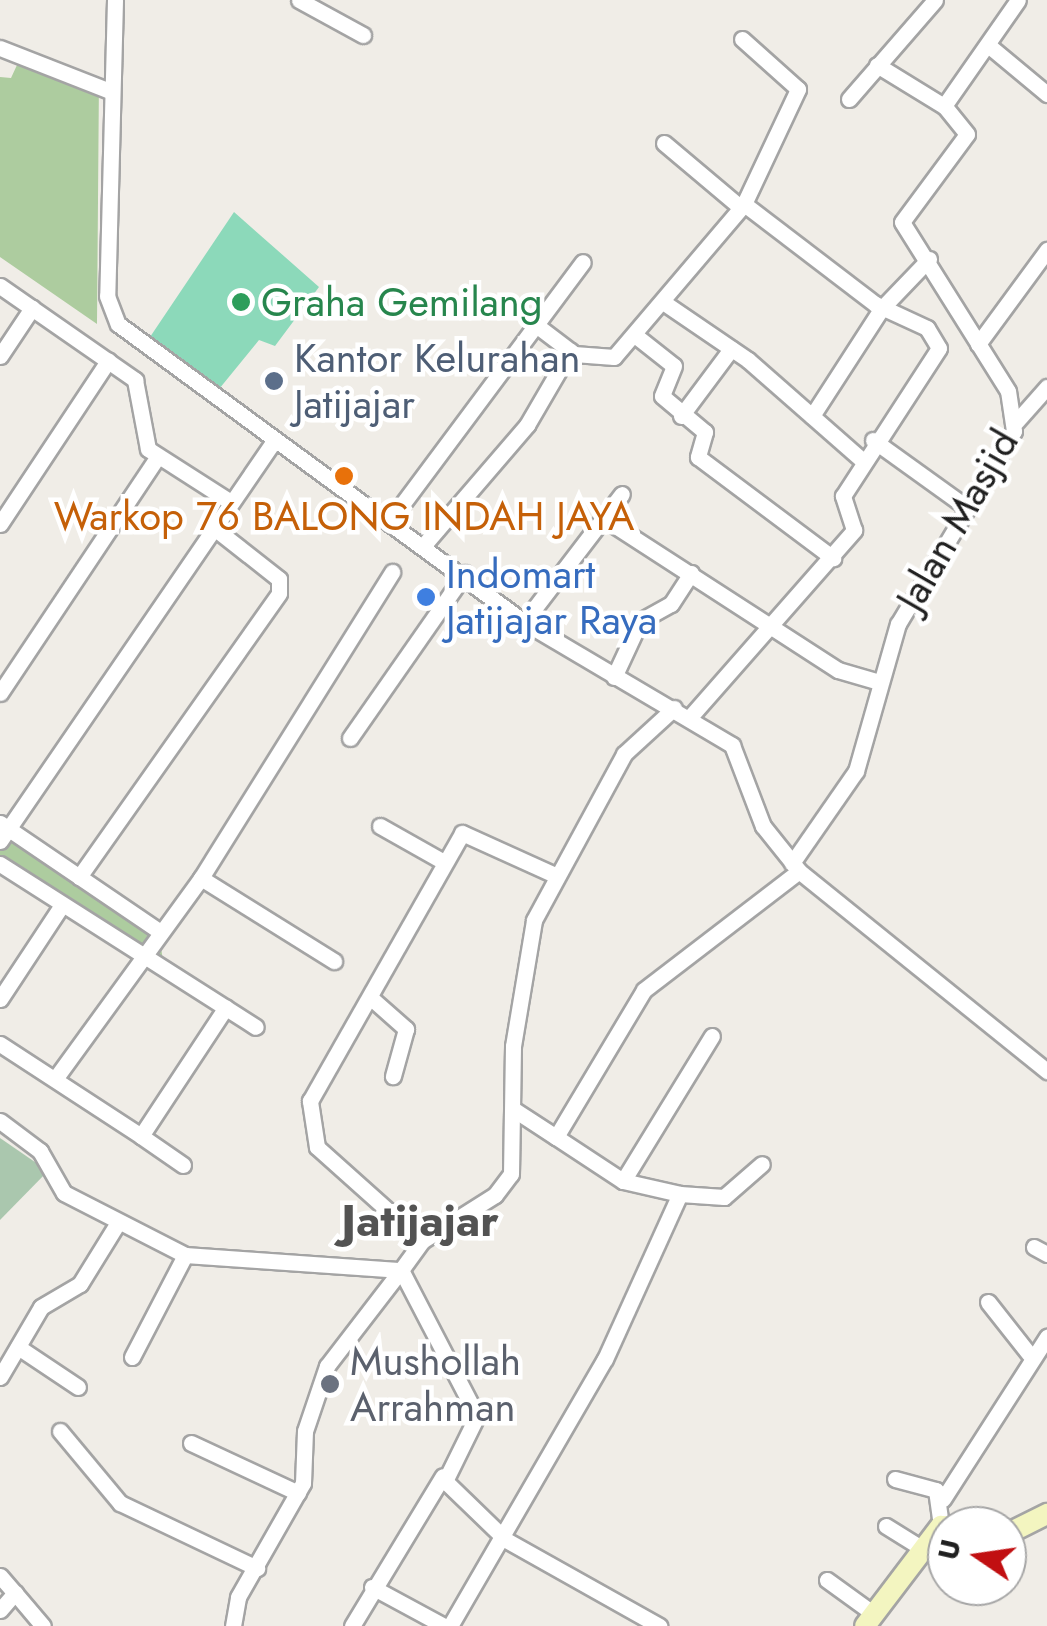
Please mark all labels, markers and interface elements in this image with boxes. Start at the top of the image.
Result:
place label: Graha Gemilang [261,278,543,326]
marker: Graha Gemilang [230,291,252,313]
place label: Kantor Kelurahan Jatijajar [294,334,580,428]
marker: Kantor Kelurahan Jatijajar [263,370,285,392]
street label: Jalan Masjid [886,421,1028,619]
marker: Warkop 76 BALONG INDAH JAYA [333,465,355,487]
place label: Warkop 76 BALONG INDAH JAYA [54,492,634,540]
place label: Indomart Jatijajar Raya [446,550,657,644]
marker: Indomart Jatijajar Raya [415,586,437,608]
district label: Jatijajar [341,1194,499,1248]
place label: Mushollah Arrahman [350,1337,521,1431]
marker: Mushollah Arrahman [319,1373,341,1395]
north arrow [927,1506,1027,1606]
text: U [927,1535,971,1564]

